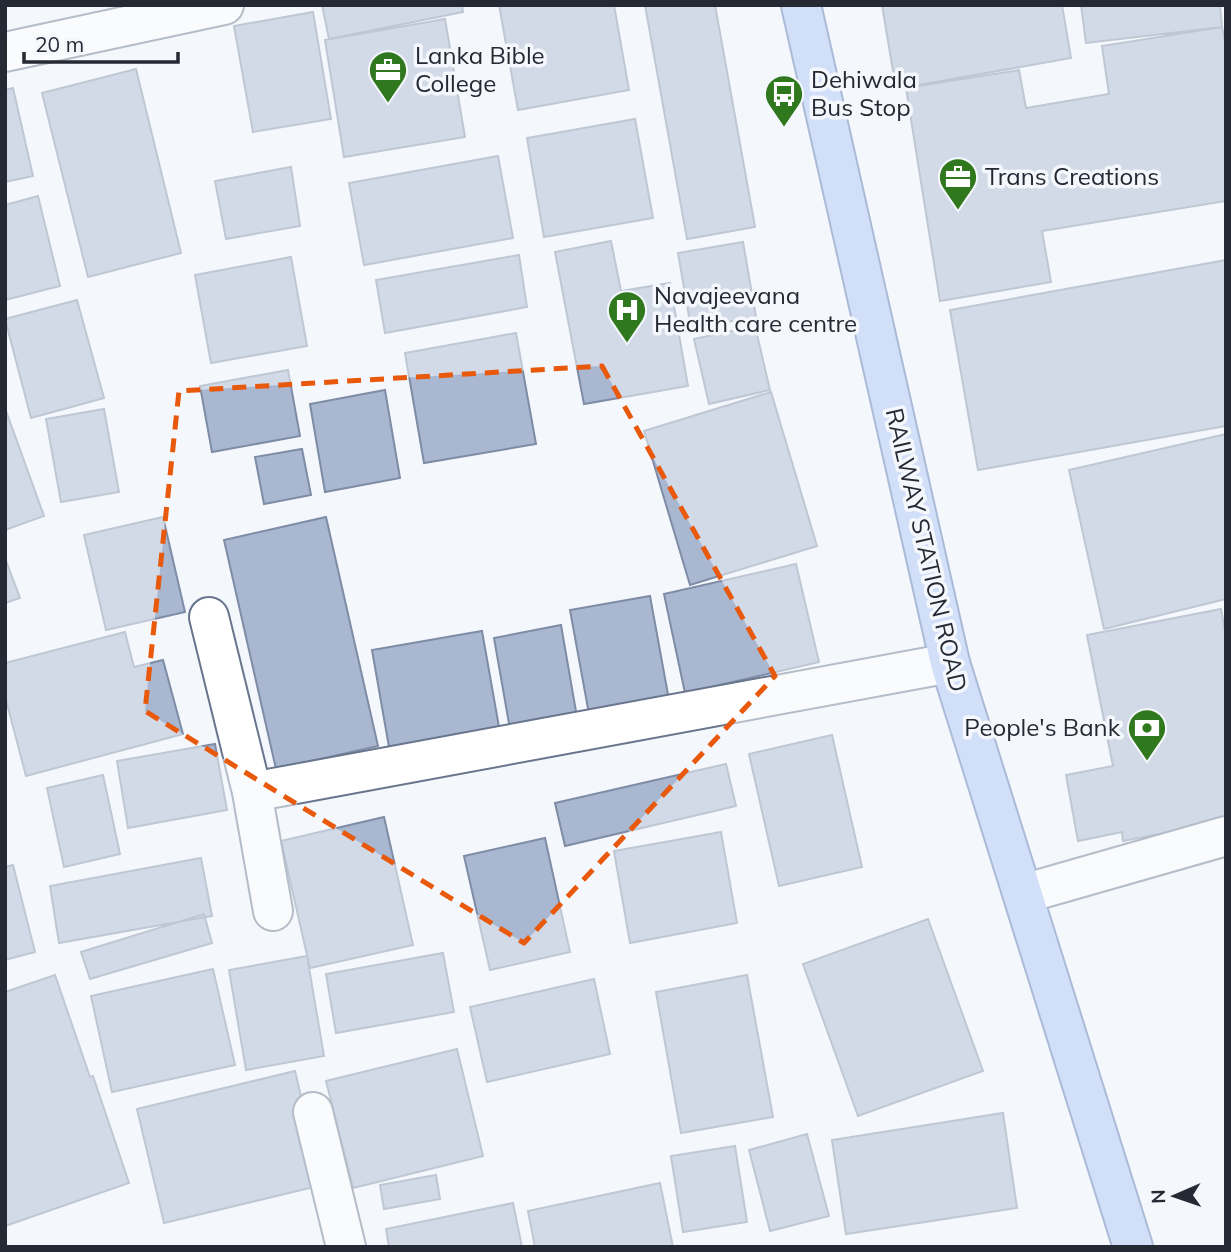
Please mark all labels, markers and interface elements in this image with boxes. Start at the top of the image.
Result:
scale bar [24,21,178,65]
text: 20 m [35,31,84,57]
place label: Lanka Bible College [415,40,545,98]
office icon: Lanka Bible College [367,49,409,104]
place label: Dehiwala Bus Stop [811,64,917,122]
bus stop icon: Dehiwala Bus Stop [763,73,805,128]
office icon: Trans Creations [937,156,979,211]
place label: Trans Creations [985,161,1159,191]
place label: Navajeevana Health care centre [654,280,857,338]
hospital icon: Navajeevana Health care centre [606,289,648,344]
street label: RAILWAY STATION ROAD [880,405,974,694]
bank icon: People's Bank [1126,707,1168,762]
place label: People's Bank [964,712,1121,742]
north arrow [1140,1161,1210,1231]
text: N [1146,1189,1170,1204]

